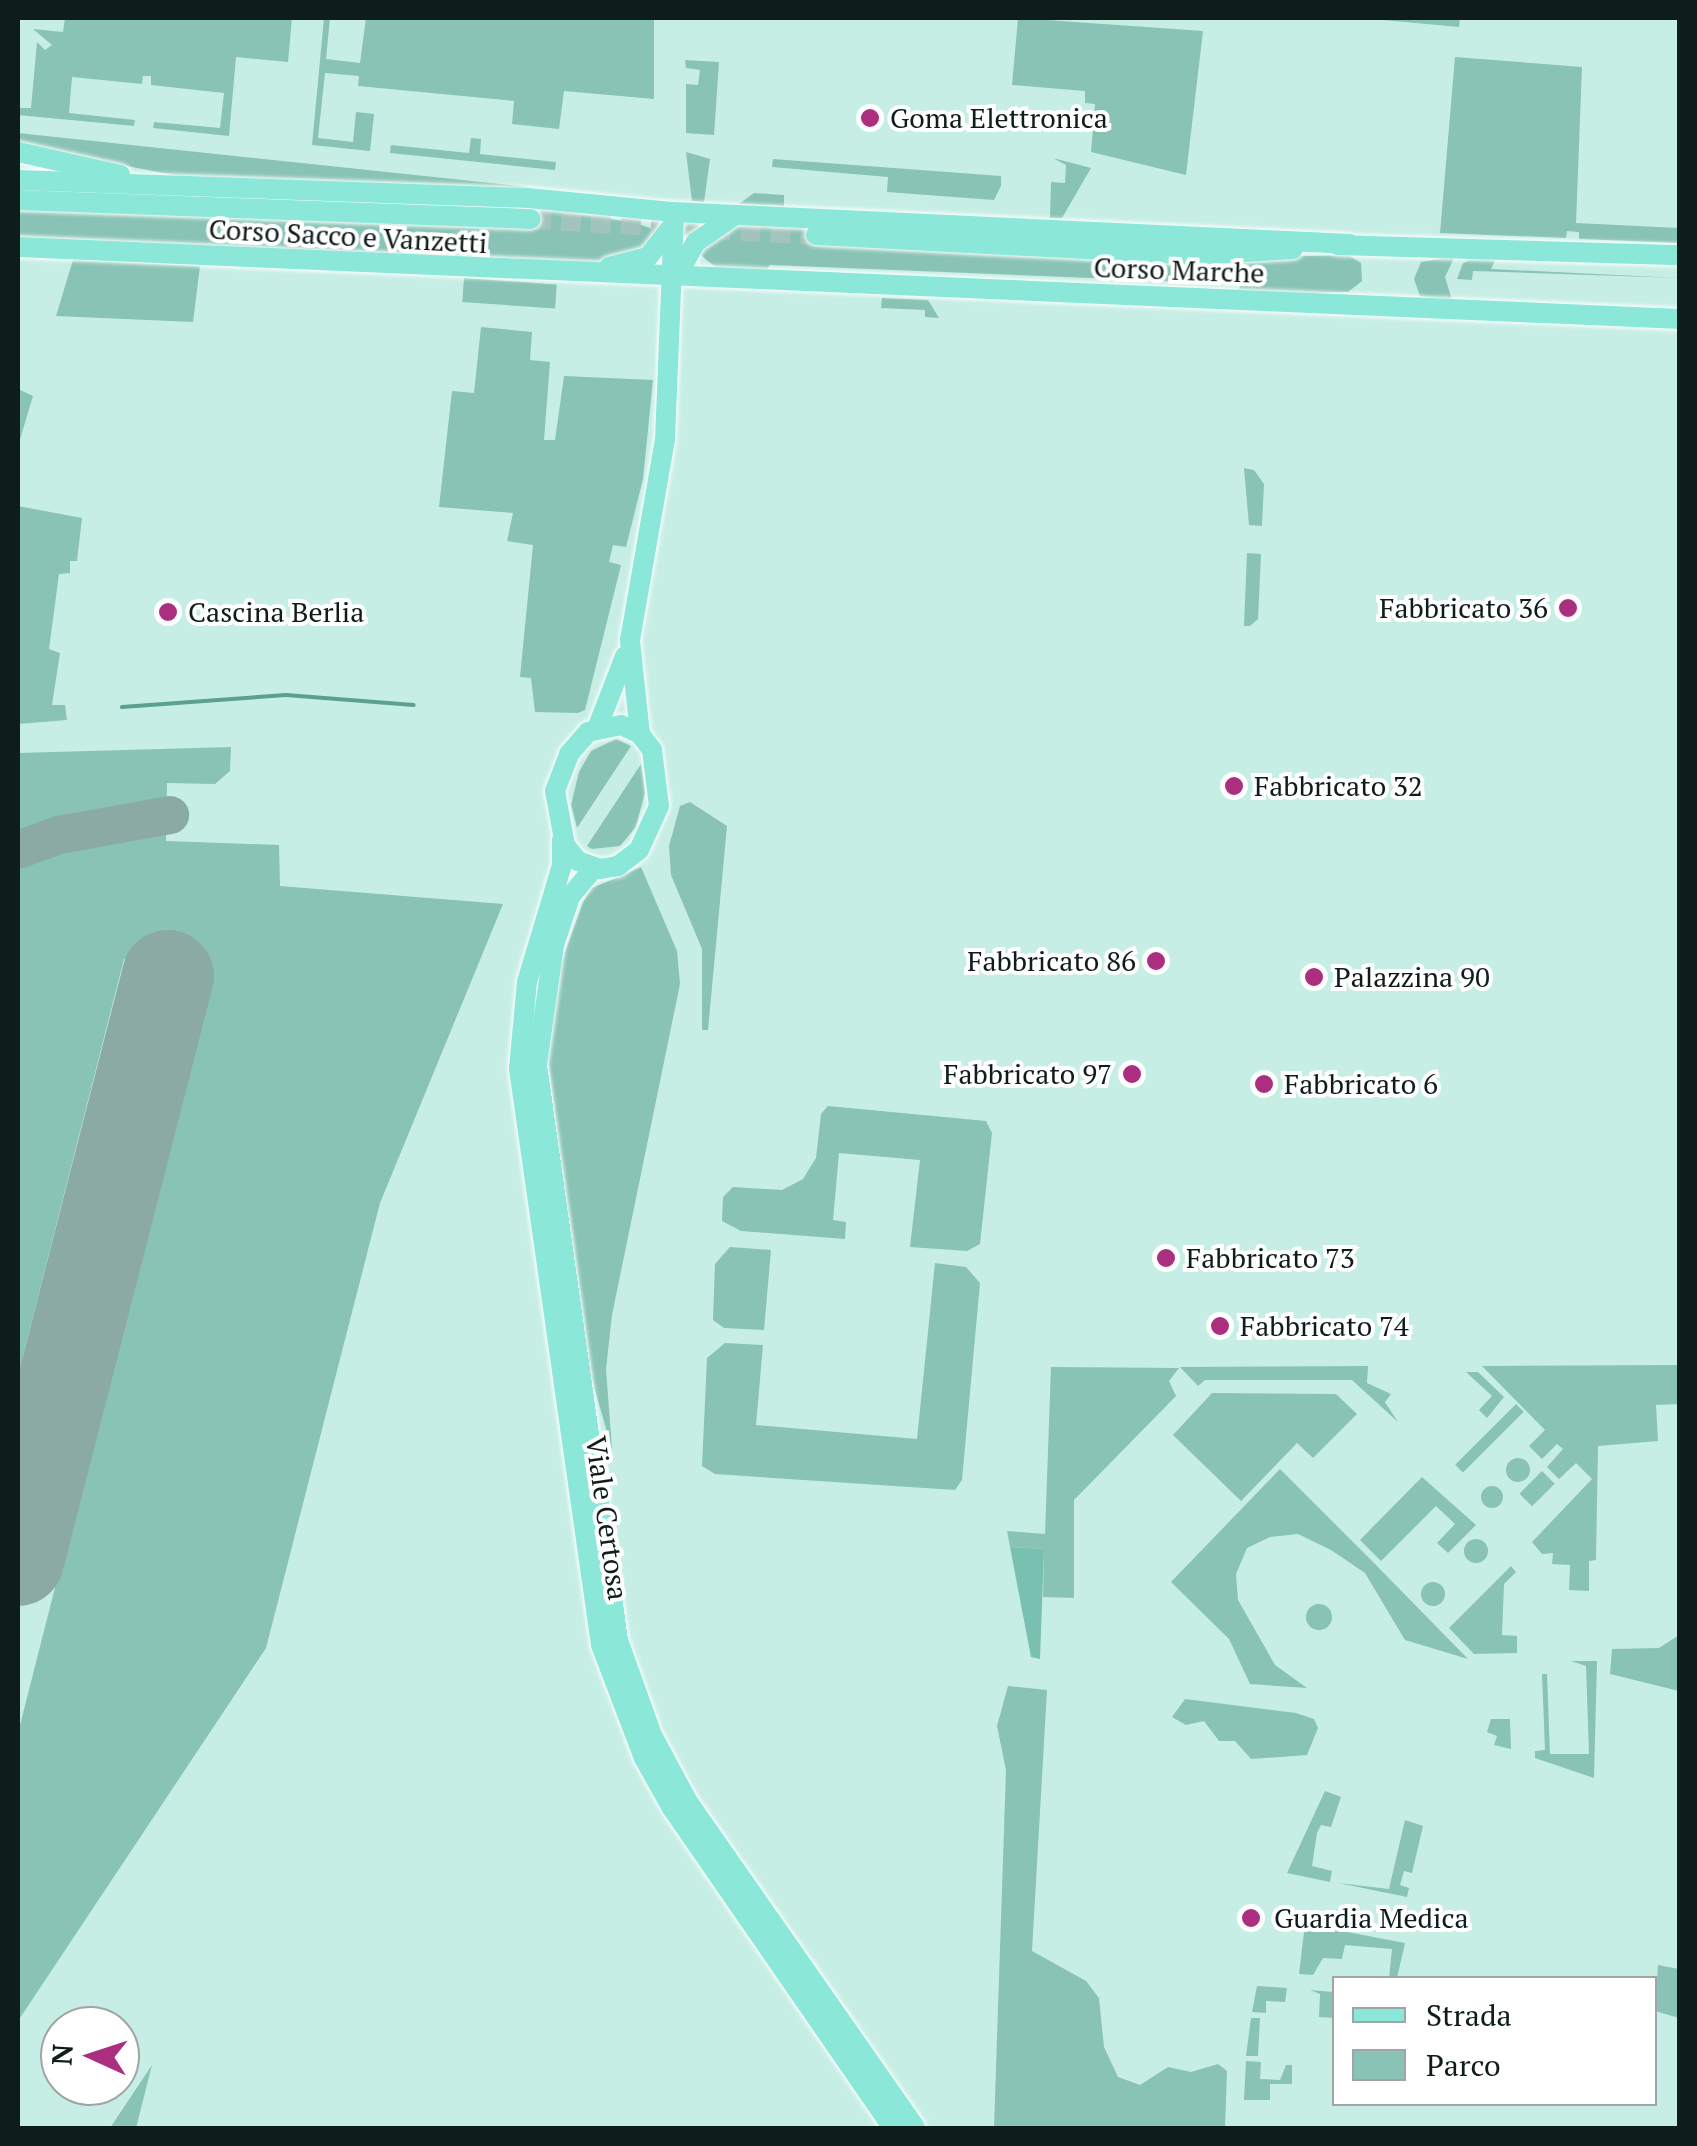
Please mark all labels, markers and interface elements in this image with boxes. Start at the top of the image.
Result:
place label: Goma Elettronica [890,101,1108,135]
marker: Goma Elettronica [859,107,881,129]
street label: Corso Sacco e Vanzetti [207,212,489,260]
street label: Corso Marche [1093,250,1265,290]
place label: Fabbricato 36 [1379,591,1548,625]
place label: Cascina Berlia [188,595,364,629]
marker: Fabbricato 36 [1557,597,1579,619]
marker: Cascina Berlia [157,601,179,623]
place label: Fabbricato 32 [1254,769,1423,803]
marker: Fabbricato 32 [1223,775,1245,797]
place label: Fabbricato 86 [967,944,1136,978]
marker: Fabbricato 86 [1145,950,1167,972]
place label: Palazzina 90 [1334,960,1490,994]
marker: Palazzina 90 [1303,966,1325,988]
place label: Fabbricato 97 [943,1057,1112,1091]
marker: Fabbricato 97 [1121,1063,1143,1085]
place label: Fabbricato 6 [1284,1067,1438,1101]
marker: Fabbricato 6 [1253,1073,1275,1095]
place label: Fabbricato 73 [1186,1241,1355,1275]
marker: Fabbricato 73 [1155,1247,1177,1269]
place label: Fabbricato 74 [1240,1309,1409,1343]
marker: Fabbricato 74 [1209,1315,1231,1337]
street label: Viale Certosa [579,1434,635,1602]
place label: Guardia Medica [1274,1901,1469,1935]
marker: Guardia Medica [1238,1905,1264,1931]
legend [1332,1976,1657,2106]
text: Strada [1426,1995,1512,2035]
north arrow [40,2006,140,2106]
text: N [43,2043,81,2066]
text: Parco [1426,2045,1501,2085]

